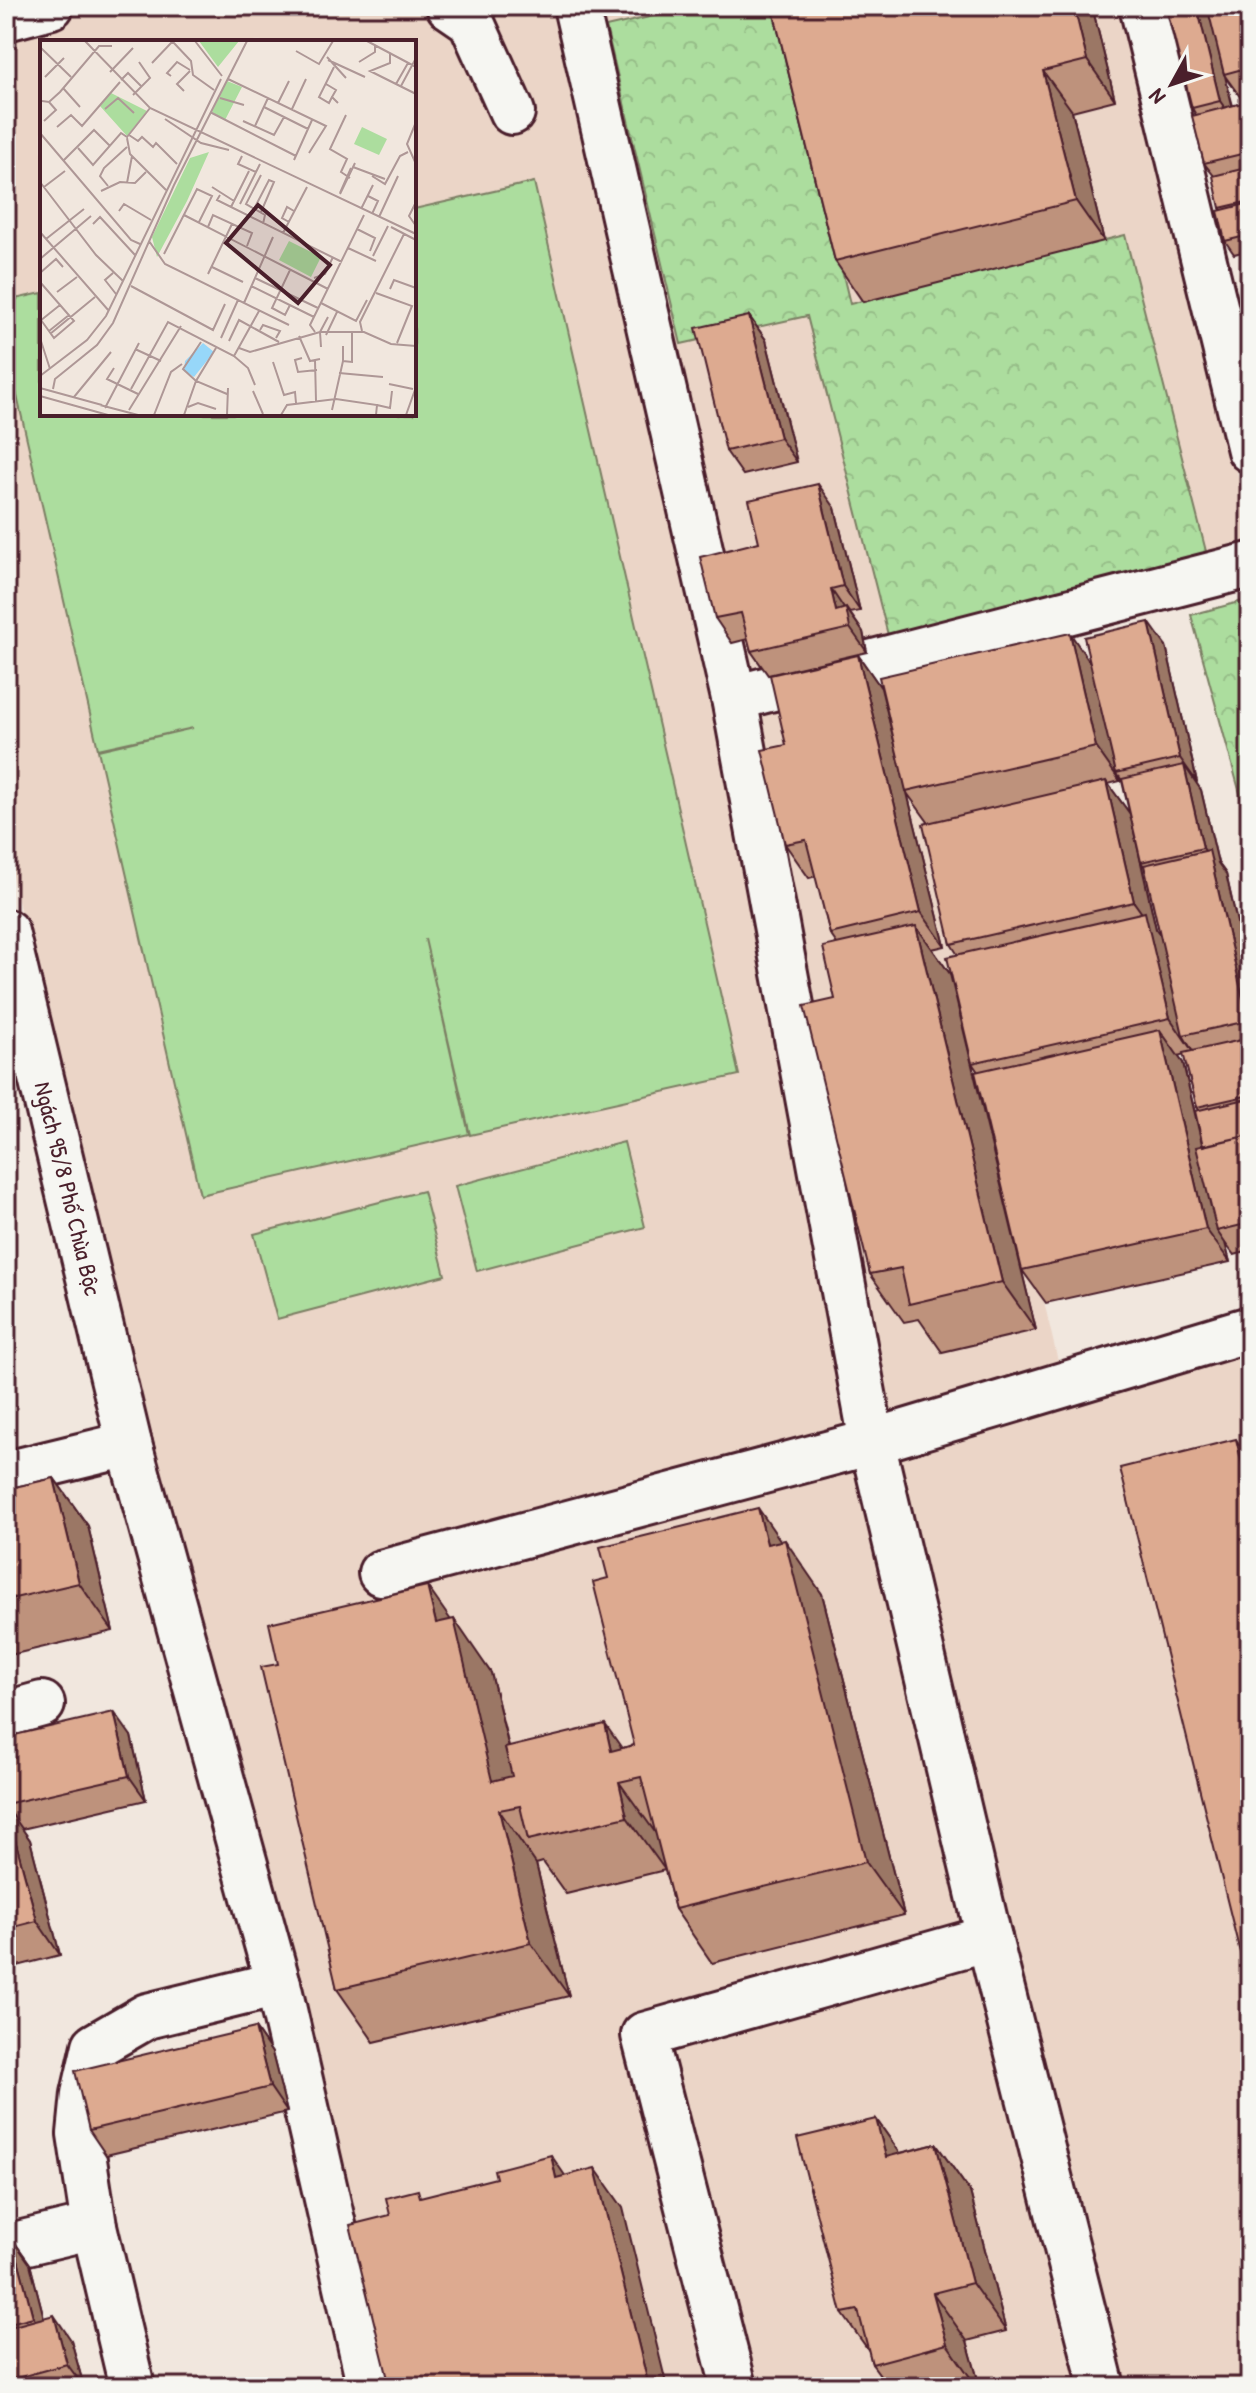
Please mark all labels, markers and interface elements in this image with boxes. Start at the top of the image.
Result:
inset map [40,40,416,416]
north arrow [1132,44,1212,124]
text: N [1141,83,1172,111]
street label: Ngách 95/8 Phố Chùa Bộc [28,1078,110,1299]

